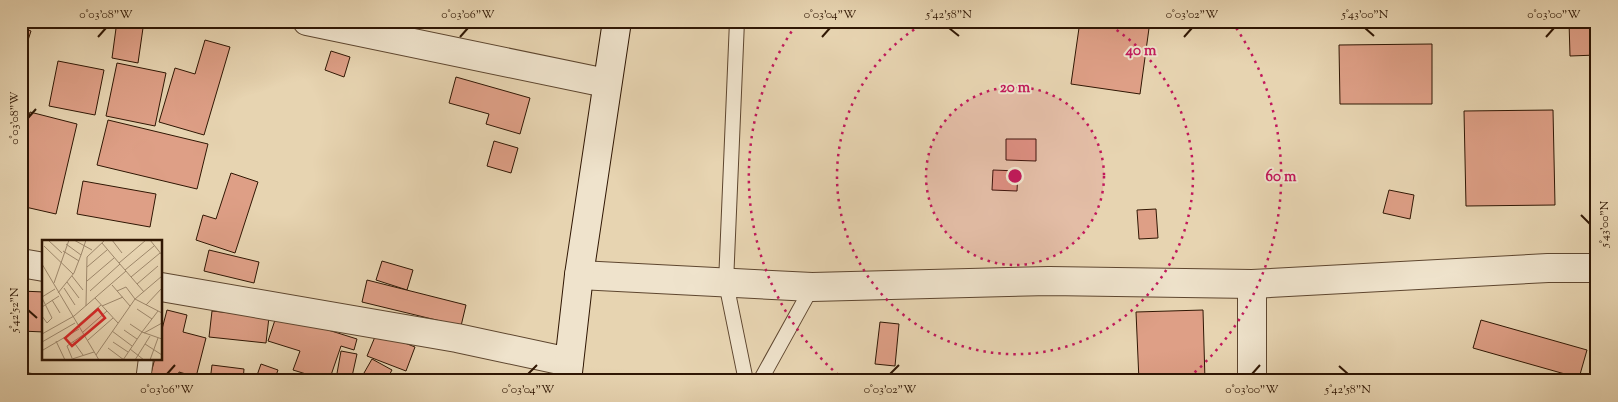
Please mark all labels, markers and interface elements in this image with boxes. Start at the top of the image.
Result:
text: 0°03'08"W [79,6,133,24]
text: 0°03'06"W [441,6,495,24]
text: 0°03'04"W [804,6,857,24]
text: 5°42'58"N [925,6,972,24]
text: 0°03'02"W [1166,6,1219,24]
text: 5°43'00"N [1341,6,1389,24]
text: 0°03'00"W [1527,6,1581,24]
text: 40 m [1125,41,1157,62]
text: 20 m [1000,78,1031,99]
text: 0°03'08"W [6,91,24,145]
centre of rings [1006,167,1024,185]
text: 60 m [1266,167,1297,188]
text: 5°43'00"N [1596,200,1614,248]
inset map [42,240,162,360]
text: 5°42'52"N [6,287,24,334]
text: 0°03'06"W [140,381,194,399]
text: 0°03'04"W [502,381,555,399]
text: 0°03'02"W [864,381,917,399]
text: 0°03'00"W [1225,381,1279,399]
text: 5°42'58"N [1324,381,1371,399]

